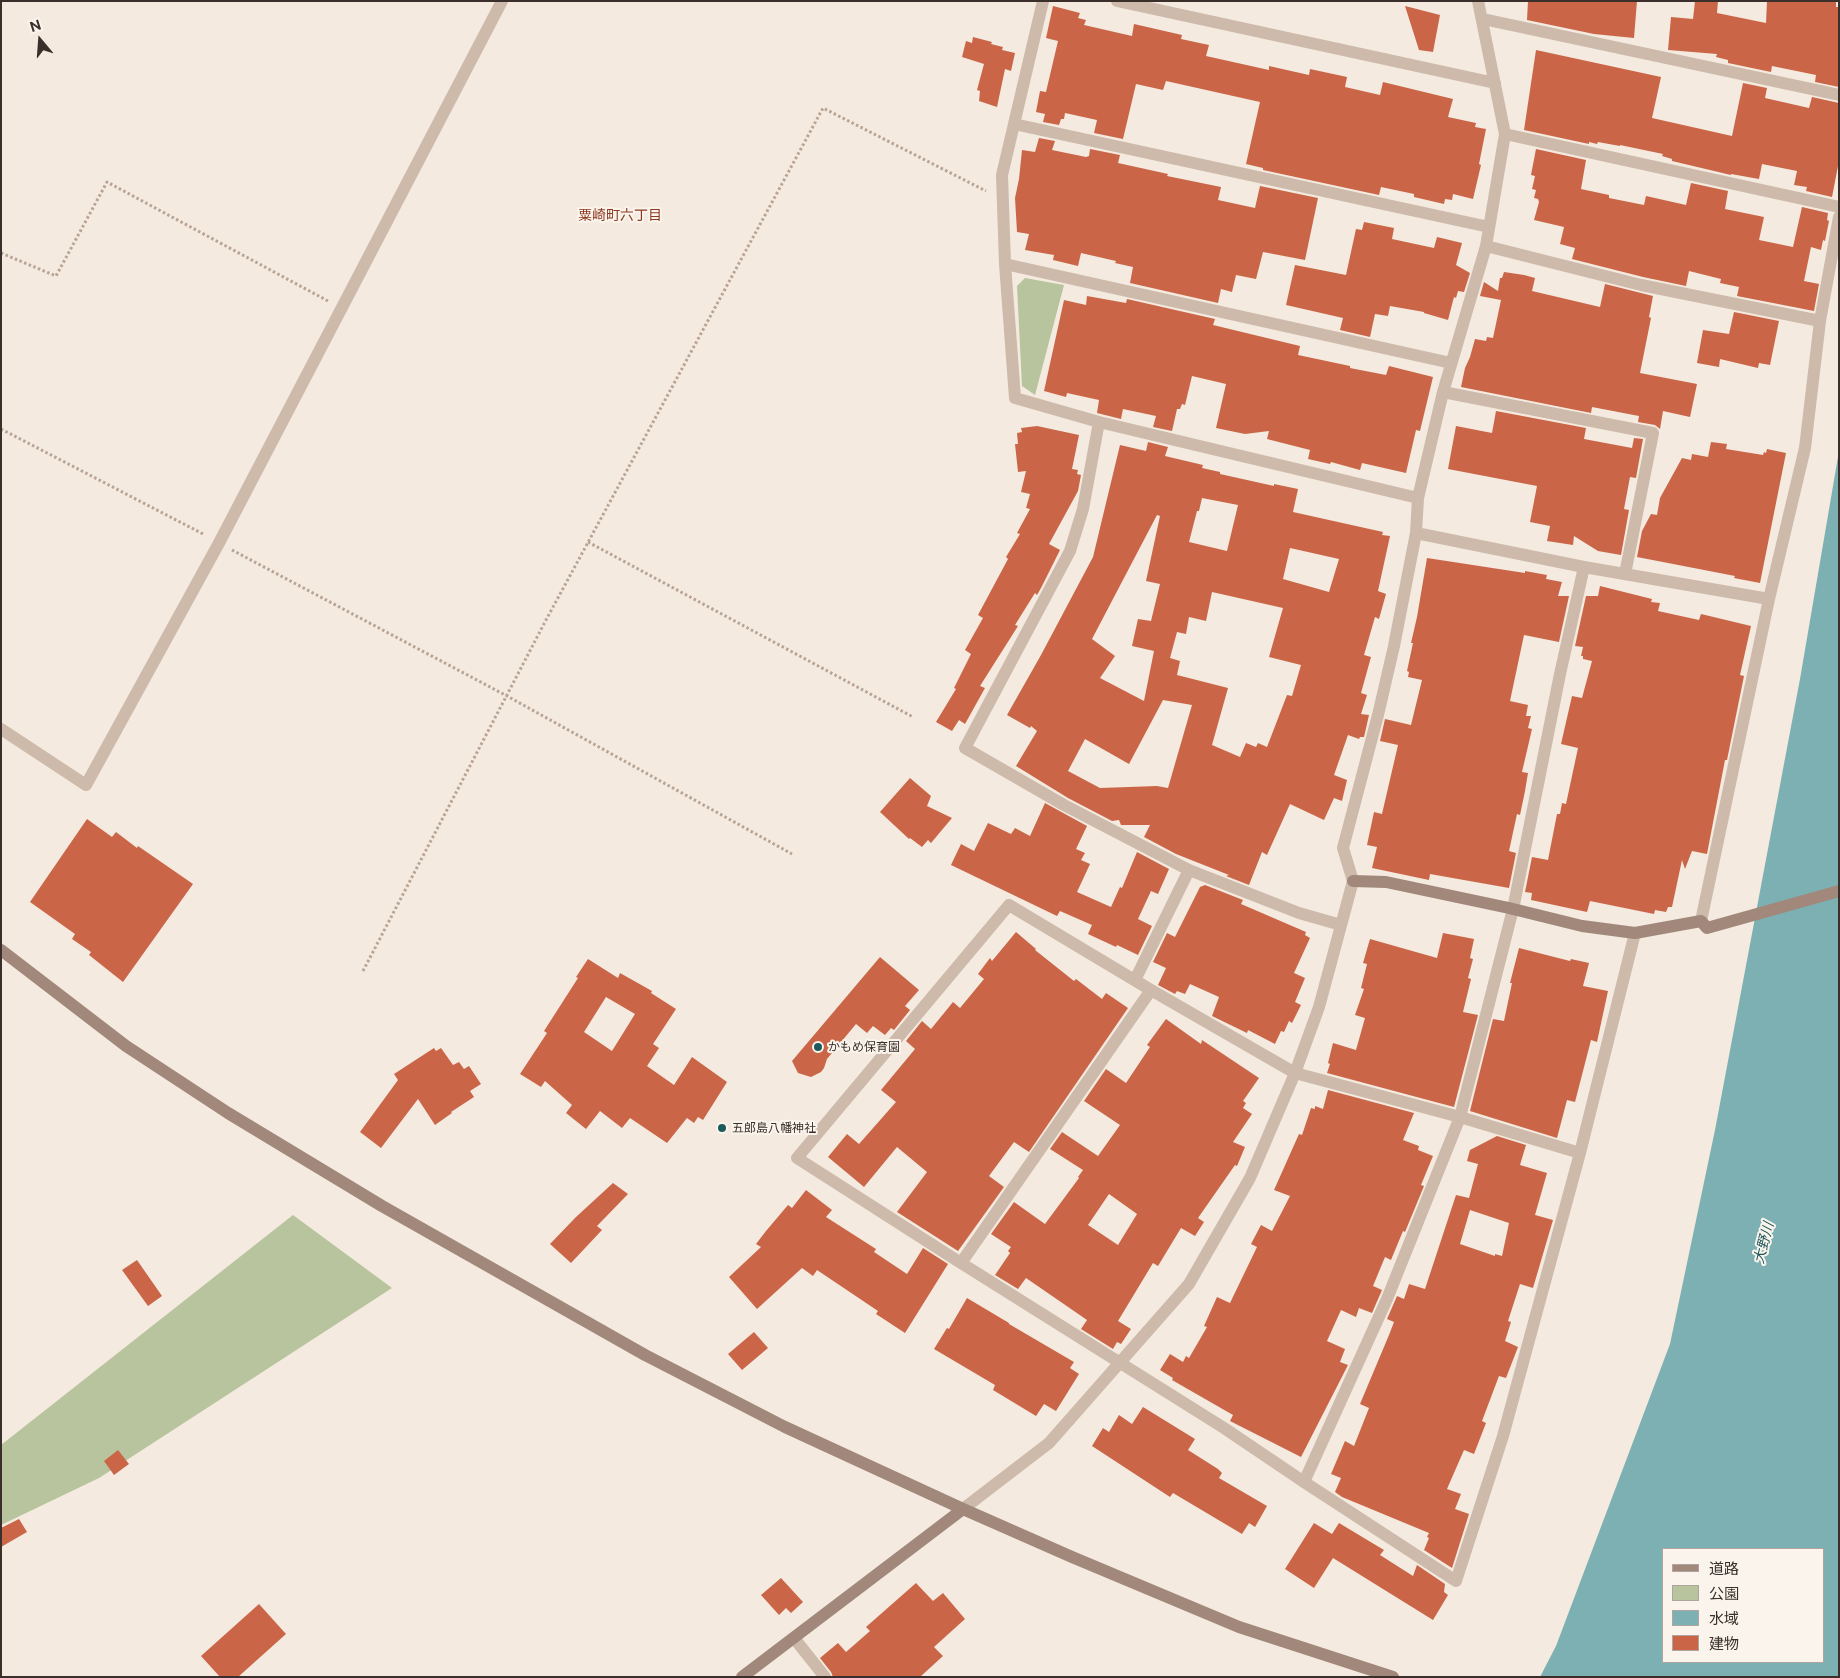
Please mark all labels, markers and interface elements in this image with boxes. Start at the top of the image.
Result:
north arrow [15,15,65,65]
text: N [28,16,43,35]
district label: 粟崎町六丁目 [578,208,662,224]
place label: かもめ保育園 [828,1040,900,1054]
marker: かもめ保育園 [812,1041,824,1053]
place label: 五郎島八幡神社 [732,1121,816,1135]
marker: 五郎島八幡神社 [716,1122,728,1134]
water label: 大野川 [1751,1221,1777,1265]
legend [1662,1548,1825,1663]
text: 道路 [1709,1560,1739,1577]
text: 公園 [1709,1585,1739,1602]
text: 水域 [1709,1610,1739,1627]
text: 建物 [1709,1635,1739,1652]

